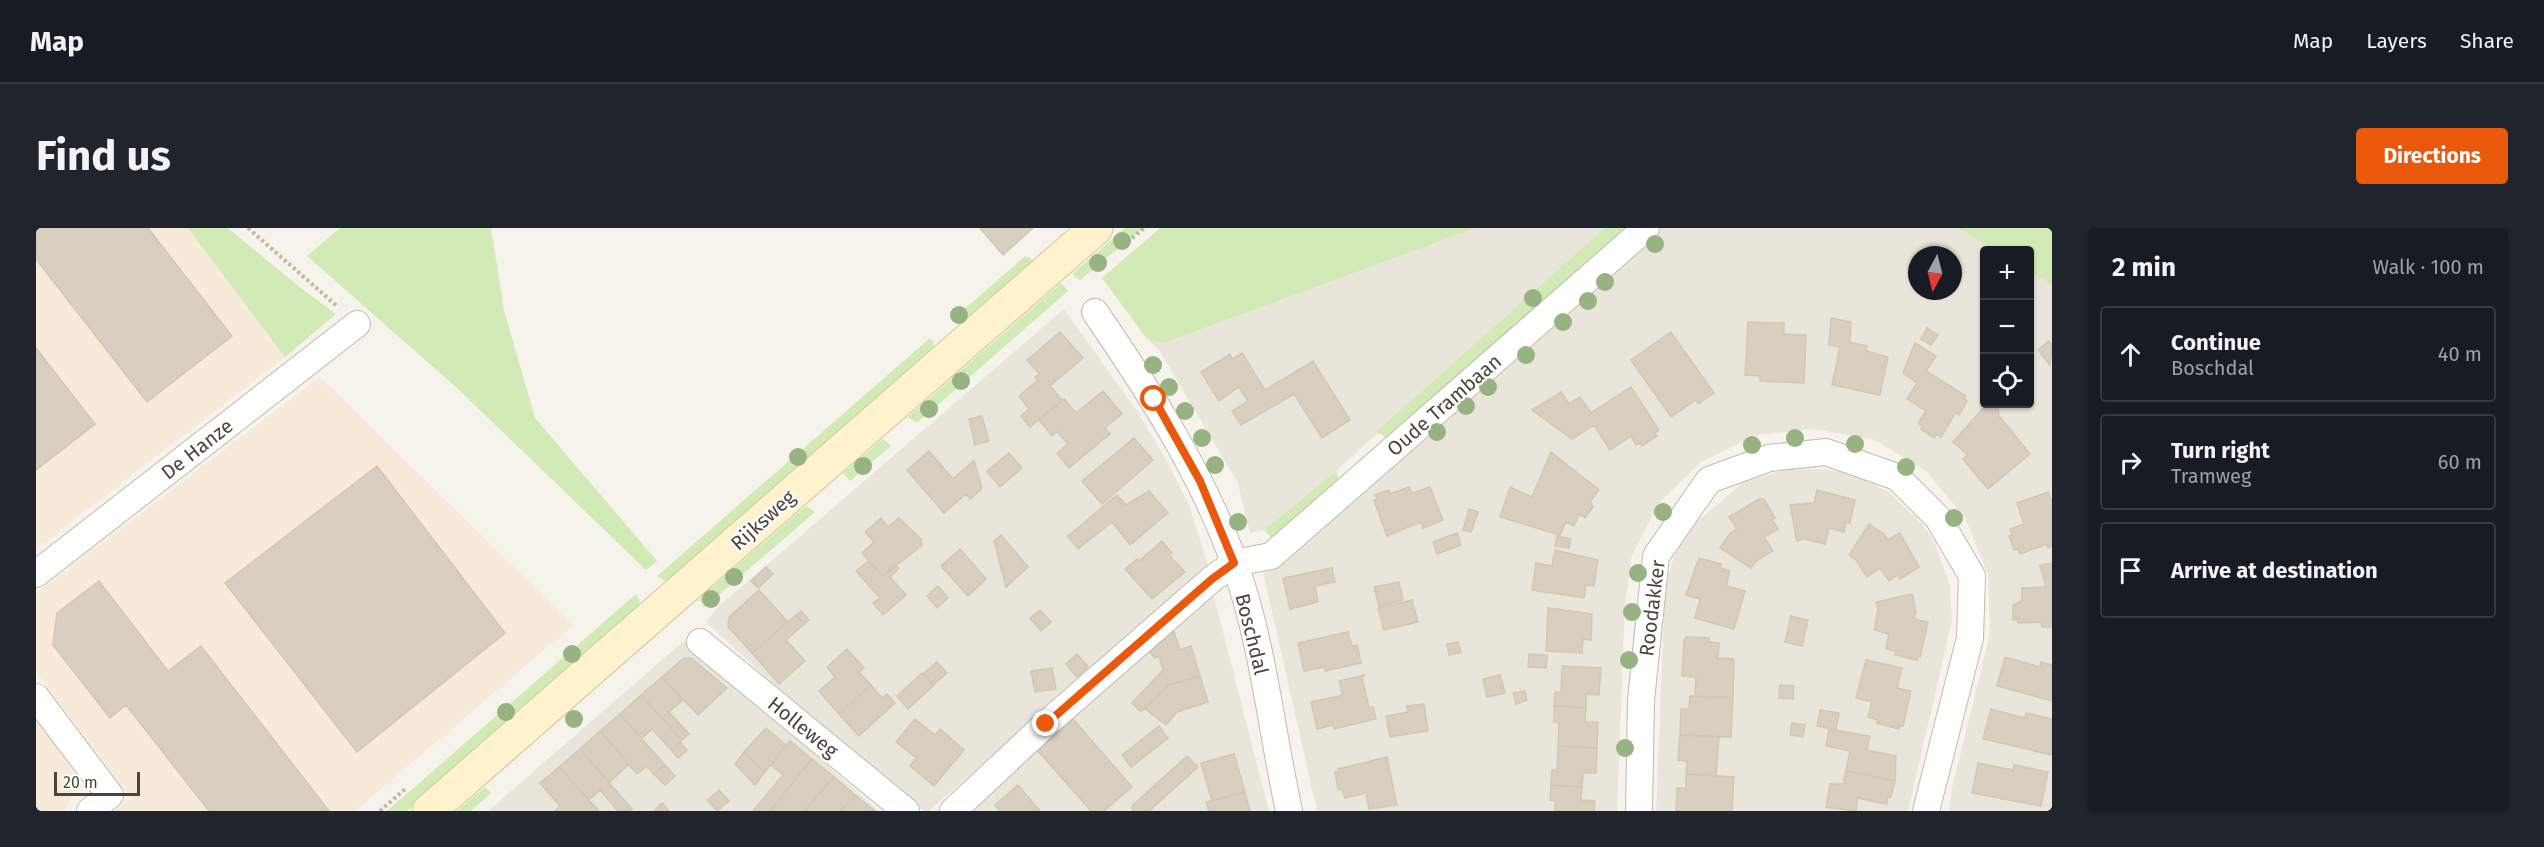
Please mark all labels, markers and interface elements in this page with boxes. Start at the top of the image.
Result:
text: Map [30,25,84,58]
text: Map [2293,28,2333,54]
text: Layers [2366,28,2427,54]
text: Share [2460,28,2514,54]
button: Directions [2356,128,2508,184]
text: Find us [36,131,171,181]
north arrow [1908,246,1962,300]
map controls [1980,246,2034,408]
button: + [1980,246,2034,300]
text: 2 min [2112,252,2176,283]
text: Walk · 100 m [2372,255,2484,279]
button: − [1980,300,2034,354]
text: Continue [2171,329,2261,356]
icon: ahead [2114,338,2147,371]
text: 40 m [2438,342,2482,366]
street label: Oude Trambaan [1382,349,1506,461]
button: locate [1980,354,2034,408]
text: Boschdal [2171,356,2254,380]
route start [1140,385,1166,411]
street label: De Hanze [156,413,238,485]
text: Turn right [2171,437,2270,464]
icon: right [2114,446,2147,479]
text: 60 m [2438,450,2482,474]
text: Tramweg [2171,464,2251,488]
street label: Rijksweg [726,484,801,555]
icon: arrive [2114,554,2147,587]
text: Arrive at destination [2171,557,2378,584]
street label: Roodakker [1634,558,1670,658]
street label: Boschdal [1230,591,1274,677]
street label: Holleweg [763,691,843,763]
route end [1032,710,1058,736]
scale bar [54,769,140,796]
text: 20 m [63,773,98,792]

